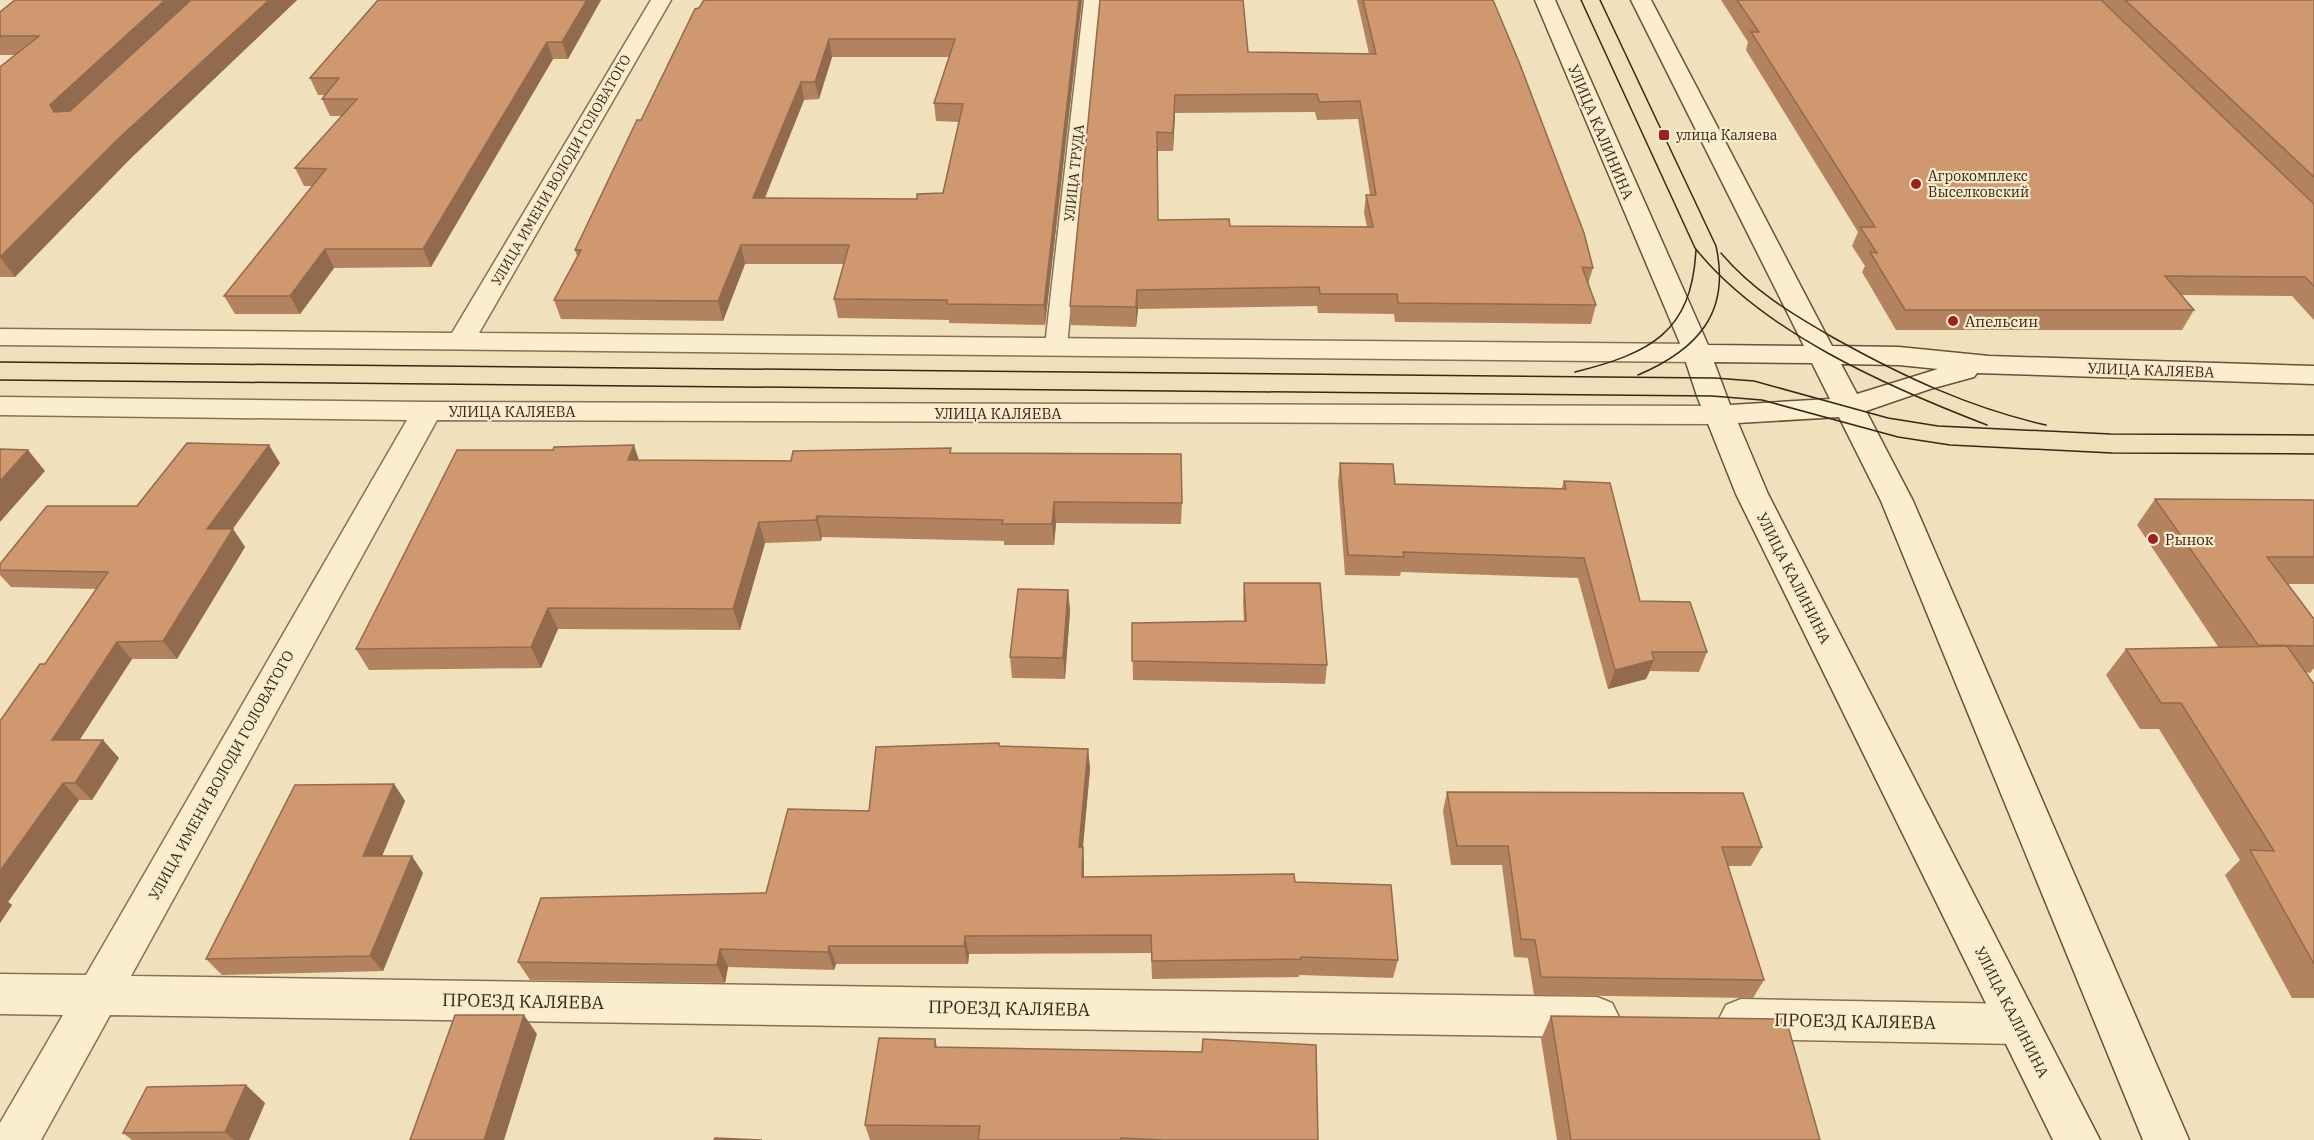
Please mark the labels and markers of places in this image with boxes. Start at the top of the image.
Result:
place label: улица Каляева [1676,126,1778,144]
marker: улица Каляева [1657,128,1671,142]
place label: Агрокомплекс Выселковский [1928,167,2029,201]
marker: Агрокомплекс Выселковский [1909,177,1923,191]
place label: Апельсин [1965,312,2038,331]
marker: Апельсин [1946,314,1960,328]
place label: Рынок [2165,530,2214,549]
marker: Рынок [2146,532,2160,546]

